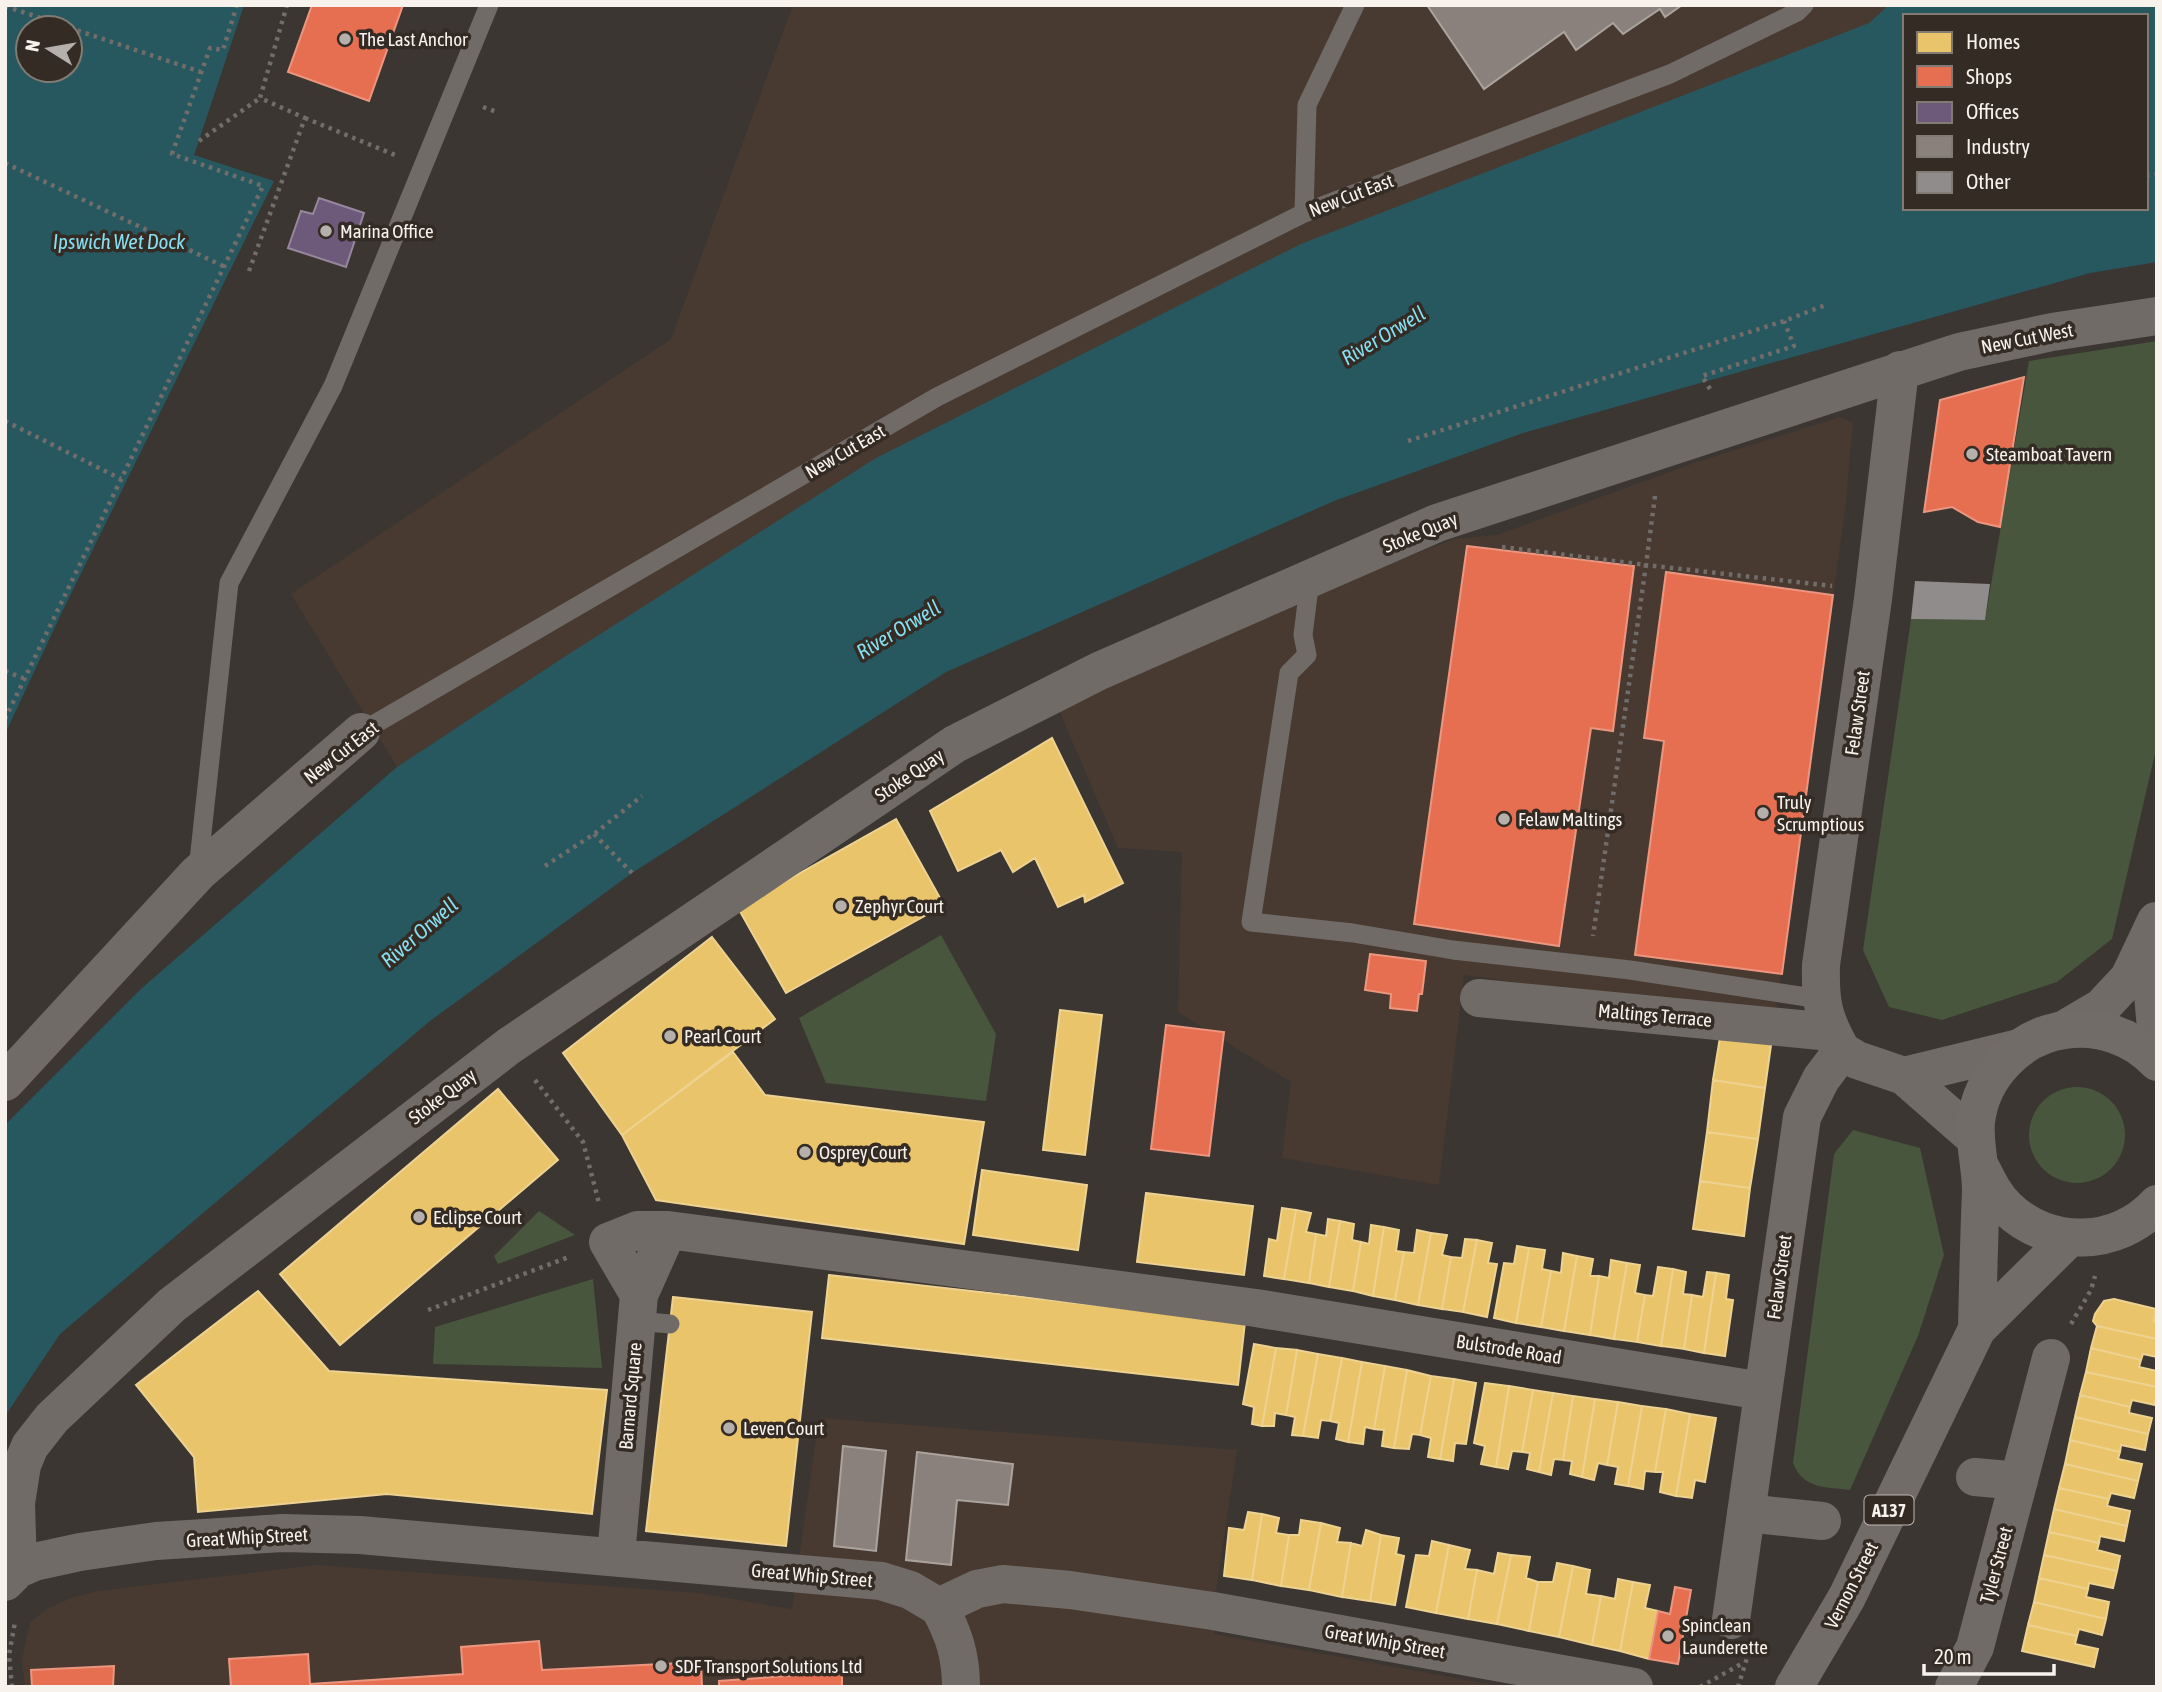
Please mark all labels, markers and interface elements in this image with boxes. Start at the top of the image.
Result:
north arrow [14,14,84,84]
legend [1903,14,2148,210]
place label: The Last Anchor [359,28,468,50]
text: Homes [1966,29,2020,53]
marker: The Last Anchor [337,31,353,47]
text: N [20,38,44,53]
text: Shops [1966,64,2012,88]
text: Offices [1966,99,2019,123]
text: Industry [1966,134,2030,158]
street label: New Cut East [1306,169,1396,221]
text: Other [1966,169,2011,193]
place label: Marina Office [340,220,434,242]
marker: Marina Office [318,223,334,239]
water label: Ipswich Wet Dock [53,229,186,253]
water label: River Orwell [1337,301,1429,369]
street label: New Cut West [1979,318,2075,358]
street label: New Cut East [801,419,889,483]
place label: Steamboat Tavern [1986,443,2112,465]
marker: Steamboat Tavern [1964,446,1980,462]
street label: Stoke Quay [1380,507,1461,557]
water label: River Orwell [852,595,944,663]
street label: Felaw Street [1840,669,1874,757]
street label: New Cut East [299,716,383,788]
street label: Stoke Quay [870,744,948,806]
place label: Truly Scrumptious [1777,791,1864,835]
marker: Truly Scrumptious [1755,805,1771,821]
place label: Felaw Maltings [1518,808,1623,830]
marker: Felaw Maltings [1496,811,1512,827]
water label: River Orwell [376,892,462,972]
place label: Zephyr Court [855,895,944,917]
marker: Zephyr Court [833,898,849,914]
street label: Maltings Terrace [1597,999,1713,1031]
place label: Pearl Court [684,1025,761,1047]
marker: Pearl Court [662,1028,678,1044]
street label: Stoke Quay [404,1064,480,1128]
place label: Osprey Court [819,1141,908,1163]
marker: Osprey Court [797,1144,813,1160]
place label: Eclipse Court [433,1206,522,1228]
marker: Eclipse Court [411,1209,427,1225]
street label: Felaw Street [1762,1233,1796,1321]
street label: Bulstrode Road [1455,1330,1563,1368]
street label: Barnard Square [614,1341,646,1451]
place label: Leven Court [743,1417,824,1439]
marker: Leven Court [721,1420,737,1436]
road number: A137 [1864,1496,1913,1525]
street label: Great Whip Street [186,1523,308,1551]
street label: Tyler Street [1975,1524,2017,1606]
street label: Vernon Street [1820,1538,1882,1632]
street label: Great Whip Street [750,1559,874,1591]
place label: Spinclean Launderette [1682,1614,1768,1658]
street label: Great Whip Street [1323,1620,1447,1662]
marker: Spinclean Launderette [1660,1628,1676,1644]
scale bar [1924,1632,2054,1676]
text: 20 m [1934,1644,1972,1668]
place label: SDF Transport Solutions Ltd [675,1655,863,1677]
marker: SDF Transport Solutions Ltd [653,1658,669,1674]

